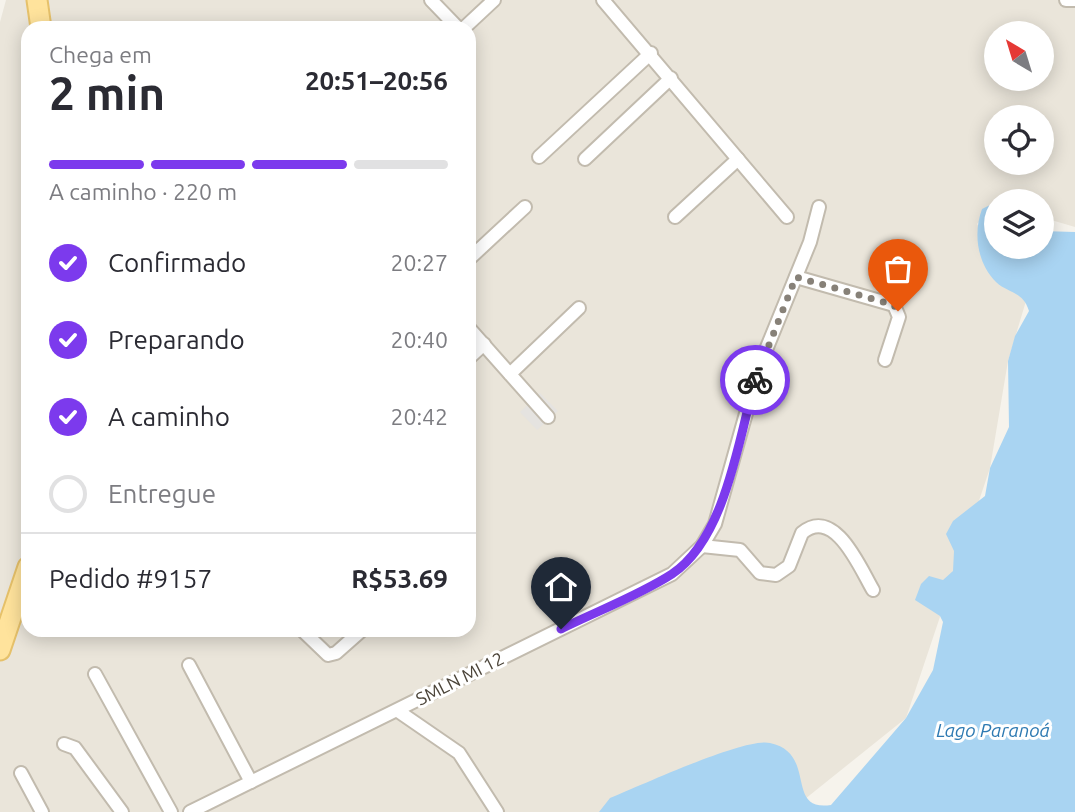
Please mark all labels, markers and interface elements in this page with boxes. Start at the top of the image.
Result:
north arrow [984,21,1054,91]
map controls [984,21,1054,259]
text: Chega em [49,42,152,67]
text: 20:51–20:56 [305,66,448,95]
text: 2 min [49,67,165,119]
button: locate [984,105,1054,175]
text: A caminho · 220 m [49,179,237,204]
button: layers [984,189,1054,259]
pin [868,239,928,311]
icon: check [49,244,87,282]
text: Confirmado [108,248,246,277]
text: 20:27 [390,250,448,275]
icon: bag [879,250,917,288]
icon: check [49,321,87,359]
text: Preparando [108,325,245,354]
text: 20:40 [390,327,448,352]
courier [720,345,790,415]
icon: bike [736,361,774,399]
icon: check [49,398,87,436]
text: A caminho [108,402,230,431]
text: 20:42 [390,404,448,429]
text: Entregue [108,479,216,508]
pin [531,557,591,629]
text: Pedido #9157 [49,564,212,593]
text: R$53.69 [351,564,448,593]
icon: home [542,568,580,606]
street label: SMLN MI 12 [412,647,507,709]
water label: Lago Paranoá [936,719,1050,741]

